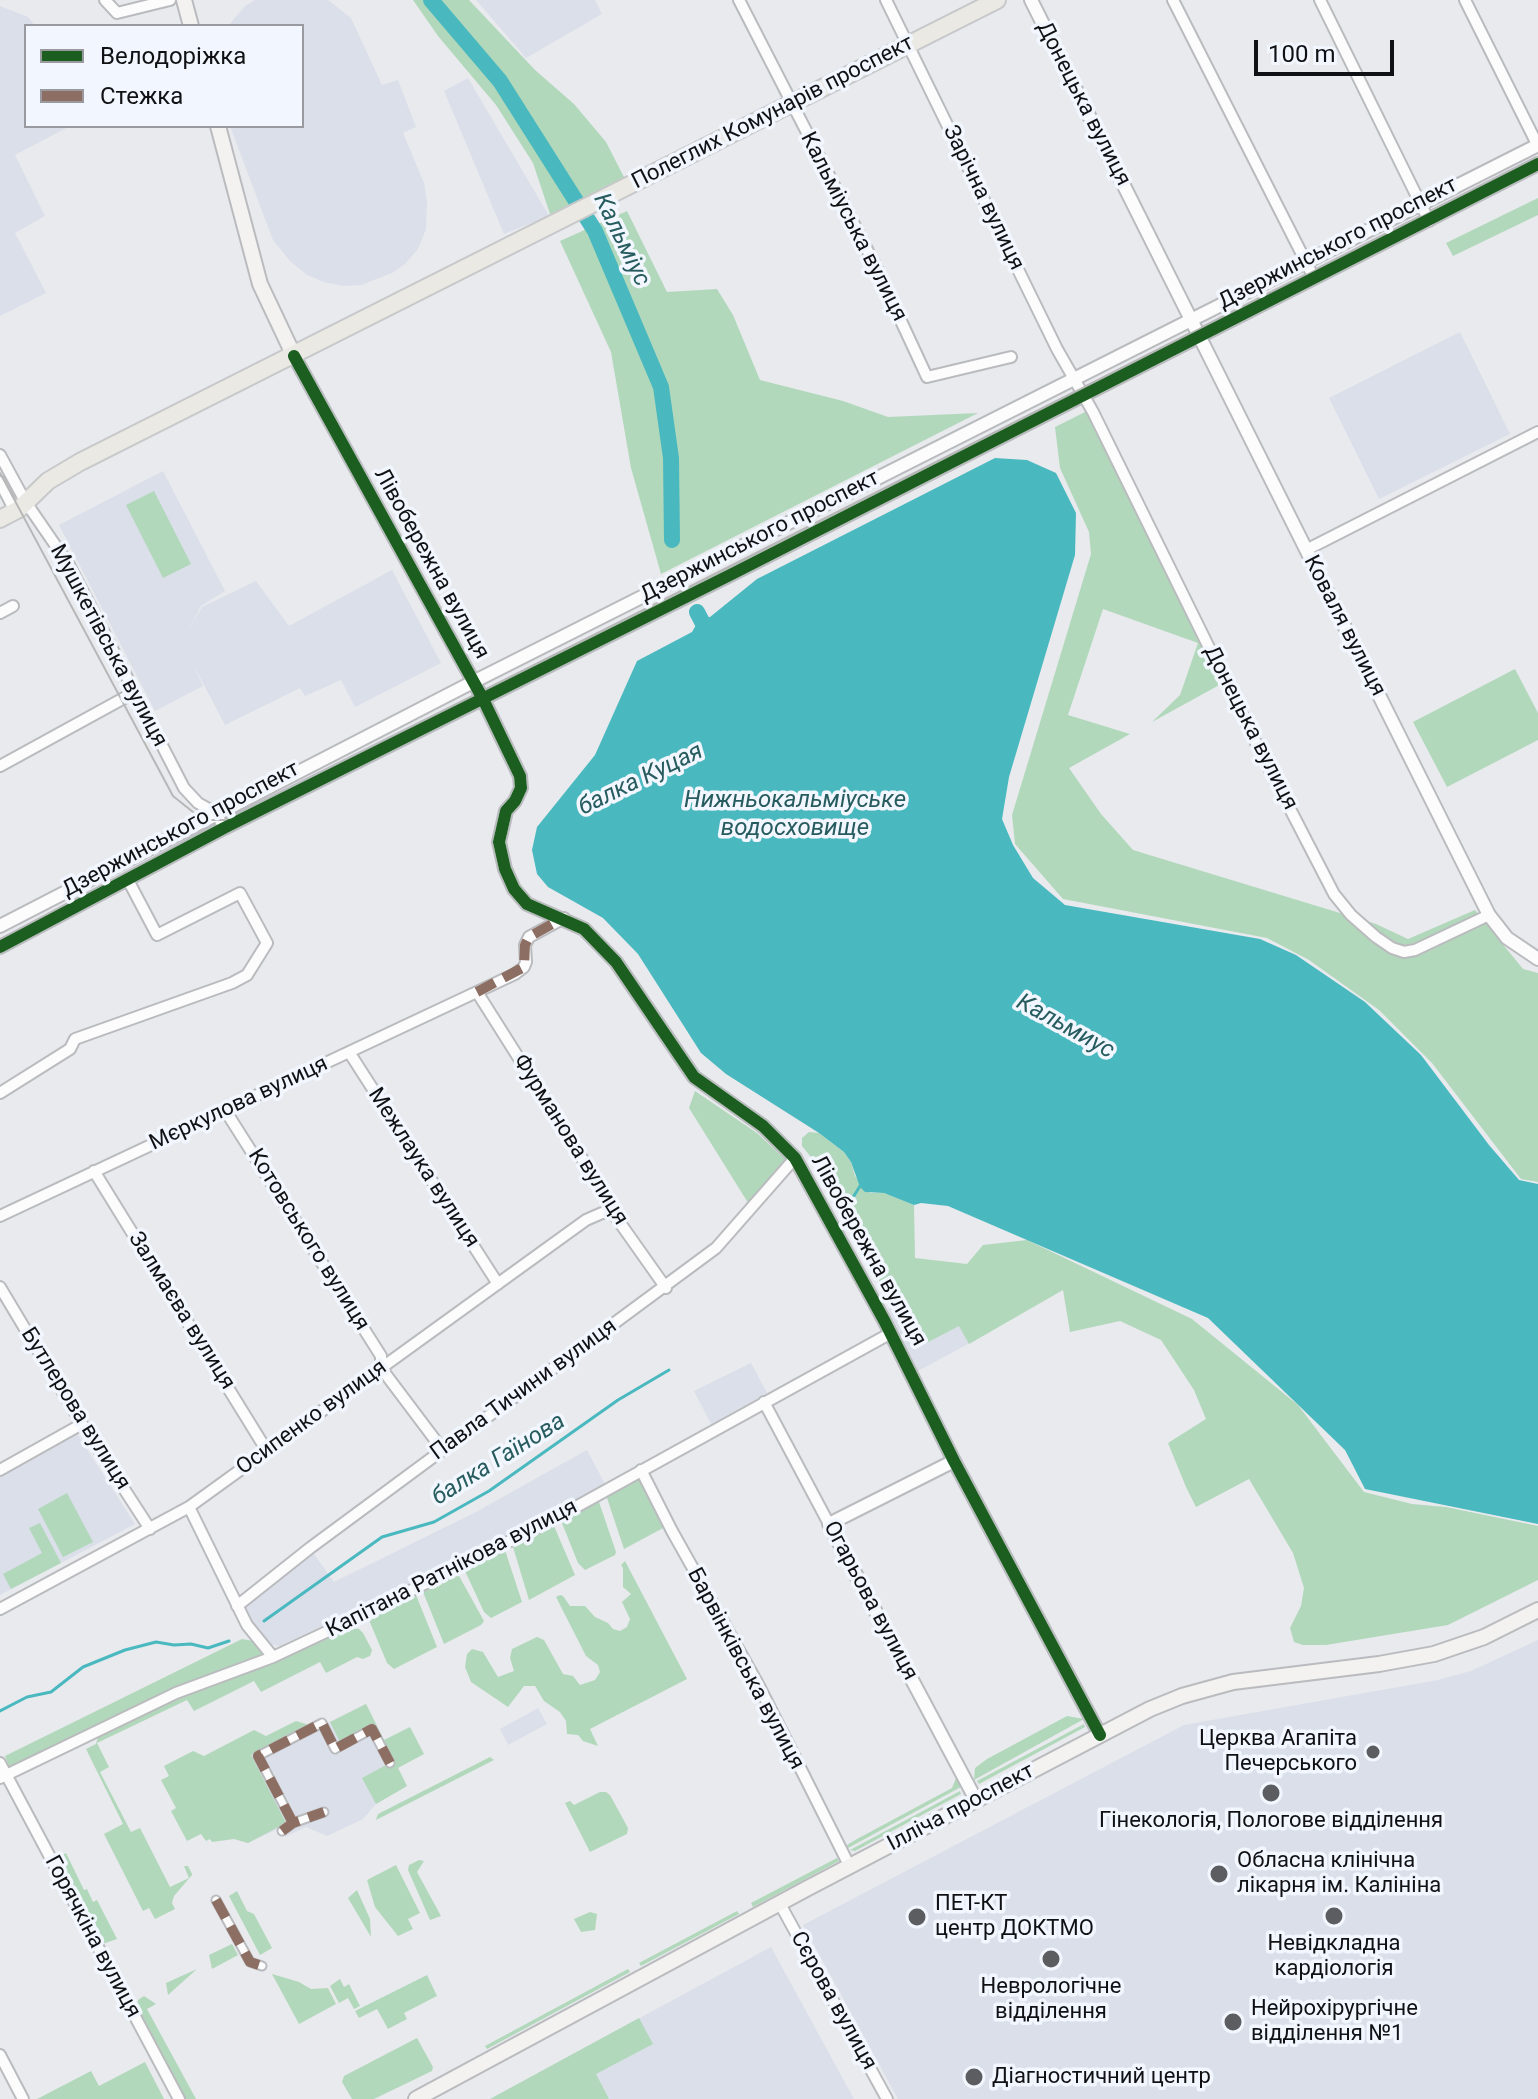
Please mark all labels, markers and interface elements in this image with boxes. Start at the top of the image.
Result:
street label: Донецька вулиця [1030,17,1136,191]
legend [24,24,304,128]
scale bar [1258,24,1398,74]
street label: Полеглих Комунарів проспект [628,30,918,196]
text: 100 m [1268,40,1335,68]
text: Велодоріжка [100,42,246,70]
text: Стежка [100,82,183,110]
street label: Зарічна вулиця [937,121,1029,275]
street label: Кальміуська вулиця [794,128,912,326]
street label: Дзержинського проспект [1214,172,1462,316]
water label: Кальміус [586,189,656,291]
street label: Лівобережна вулиця [368,464,494,664]
street label: Дзержинського проспект [636,465,884,609]
street label: Мушкетівська вулиця [44,540,172,752]
street label: Коваля вулиця [1297,551,1391,701]
street label: Донецька вулиця [1197,641,1303,815]
water label: балка Куцая [574,737,708,823]
street label: Дзержинського проспект [58,756,304,904]
water label: Нижньокальміуське водосховище [684,787,906,843]
water label: Кальмиус [1011,988,1119,1066]
street label: Фурманова вулиця [507,1050,633,1230]
street label: Мєркулова вулиця [146,1051,332,1157]
street label: Межлаука вулиця [362,1083,484,1253]
street label: Котовського вулиця [241,1144,375,1336]
street label: Лівобережна вулиця [805,1151,931,1351]
street label: Залмаєва вулиця [122,1227,240,1395]
street label: Павла Тичини вулиця [426,1314,622,1466]
street label: Бутлерова вулиця [14,1323,136,1495]
street label: Осипенко вулиця [232,1355,392,1481]
water label: балка Гаїнова [427,1408,571,1512]
street label: Капітана Ратнікова вулиця [322,1494,582,1644]
street label: Огарьова вулиця [817,1517,923,1685]
street label: Барвінківська вулиця [681,1564,809,1774]
place label: Церква Агапіта Печерського [1199,1726,1357,1778]
marker: Церква Агапіта Печерського [1364,1743,1382,1761]
street label: Ілліча проспект [883,1758,1039,1858]
marker: Гінекологія, Пологове відділення [1260,1782,1282,1804]
place label: Гінекологія, Пологове відділення [1099,1808,1443,1834]
place label: Обласна клінічна лікарня ім. Калініна [1237,1848,1441,1900]
street label: Горячкіна вулиця [38,1852,146,2022]
marker: Обласна клінічна лікарня ім. Калініна [1208,1863,1230,1885]
place label: ПЕТ-КТ центр ДОКТМО [935,1891,1094,1942]
marker: Невідкладна кардіологія [1323,1905,1345,1927]
marker: ПЕТ-КТ центр ДОКТМО [906,1906,928,1928]
street label: Сєрова вулиця [784,1927,882,2075]
place label: Невідкладна кардіологія [1267,1931,1401,1982]
marker: Неврологічне відділення [1040,1948,1062,1970]
place label: Неврологічне відділення [981,1974,1121,2026]
place label: Нейрохірургічне відділення №1 [1251,1996,1418,2048]
marker: Нейрохірургічне відділення №1 [1222,2011,1244,2033]
place label: Діагностичний центр [992,2064,1211,2090]
marker: Діагностичний центр [963,2066,985,2088]

